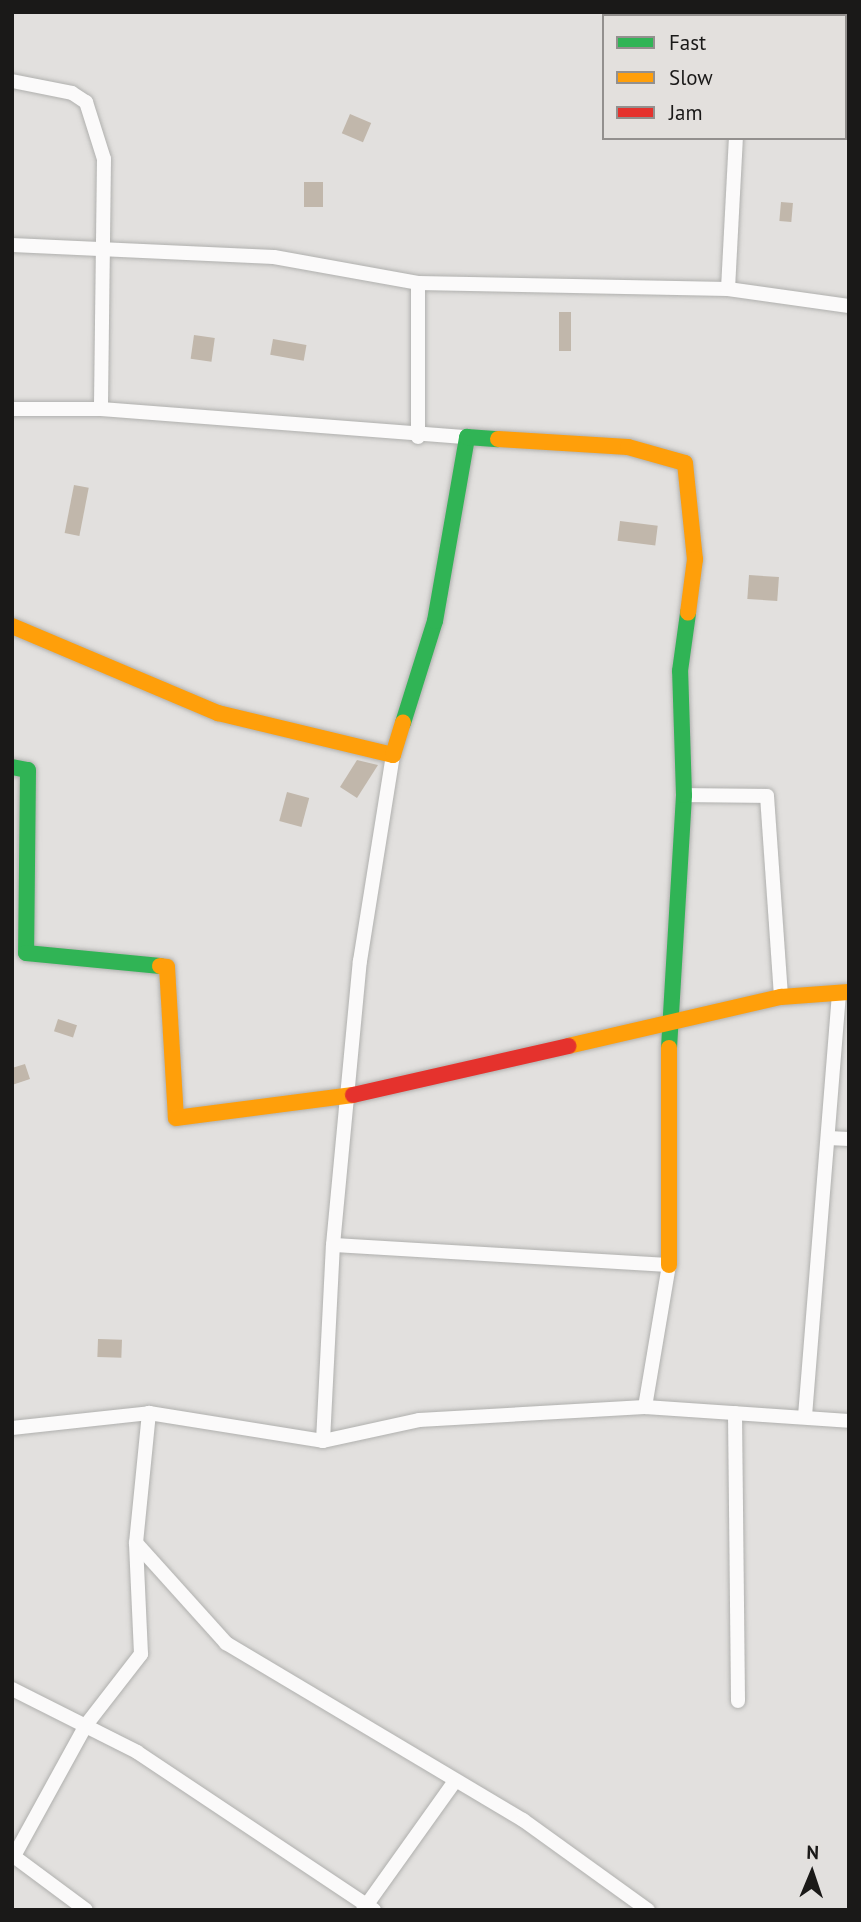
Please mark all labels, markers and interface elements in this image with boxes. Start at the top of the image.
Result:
legend [602,14,847,140]
text: Fast [669,29,706,56]
text: Slow [669,64,713,91]
text: Jam [669,99,703,126]
north arrow [777,1838,847,1908]
text: N [806,1840,819,1864]

